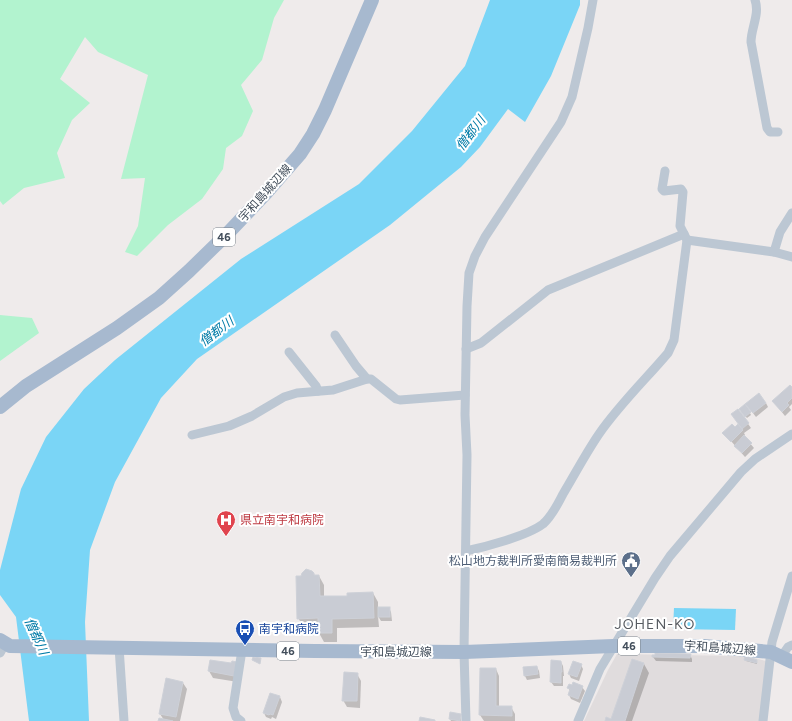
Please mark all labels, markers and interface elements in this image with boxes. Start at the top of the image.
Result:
water label: 僧都川 [453,112,489,153]
street label: 宇和島城辺線 [236,162,294,224]
road number: 46 [213,228,235,246]
water label: 僧都川 [196,312,238,349]
hospital icon: 県立南宇和病院 [215,509,237,537]
place label: 県立南宇和病院 [240,513,324,527]
public building icon: 松山地方裁判所愛南簡易裁判所 [620,550,642,578]
place label: 松山地方裁判所愛南簡易裁判所 [449,554,617,568]
water label: 僧都川 [22,615,52,659]
district label: JOHEN-KO [615,616,695,633]
bus stop icon: 南宇和病院 [234,618,256,646]
place label: 南宇和病院 [259,622,319,636]
road number: 46 [618,637,640,655]
street label: 宇和島城辺線 [684,639,756,657]
road number: 46 [277,642,299,660]
street label: 宇和島城辺線 [360,645,432,659]

